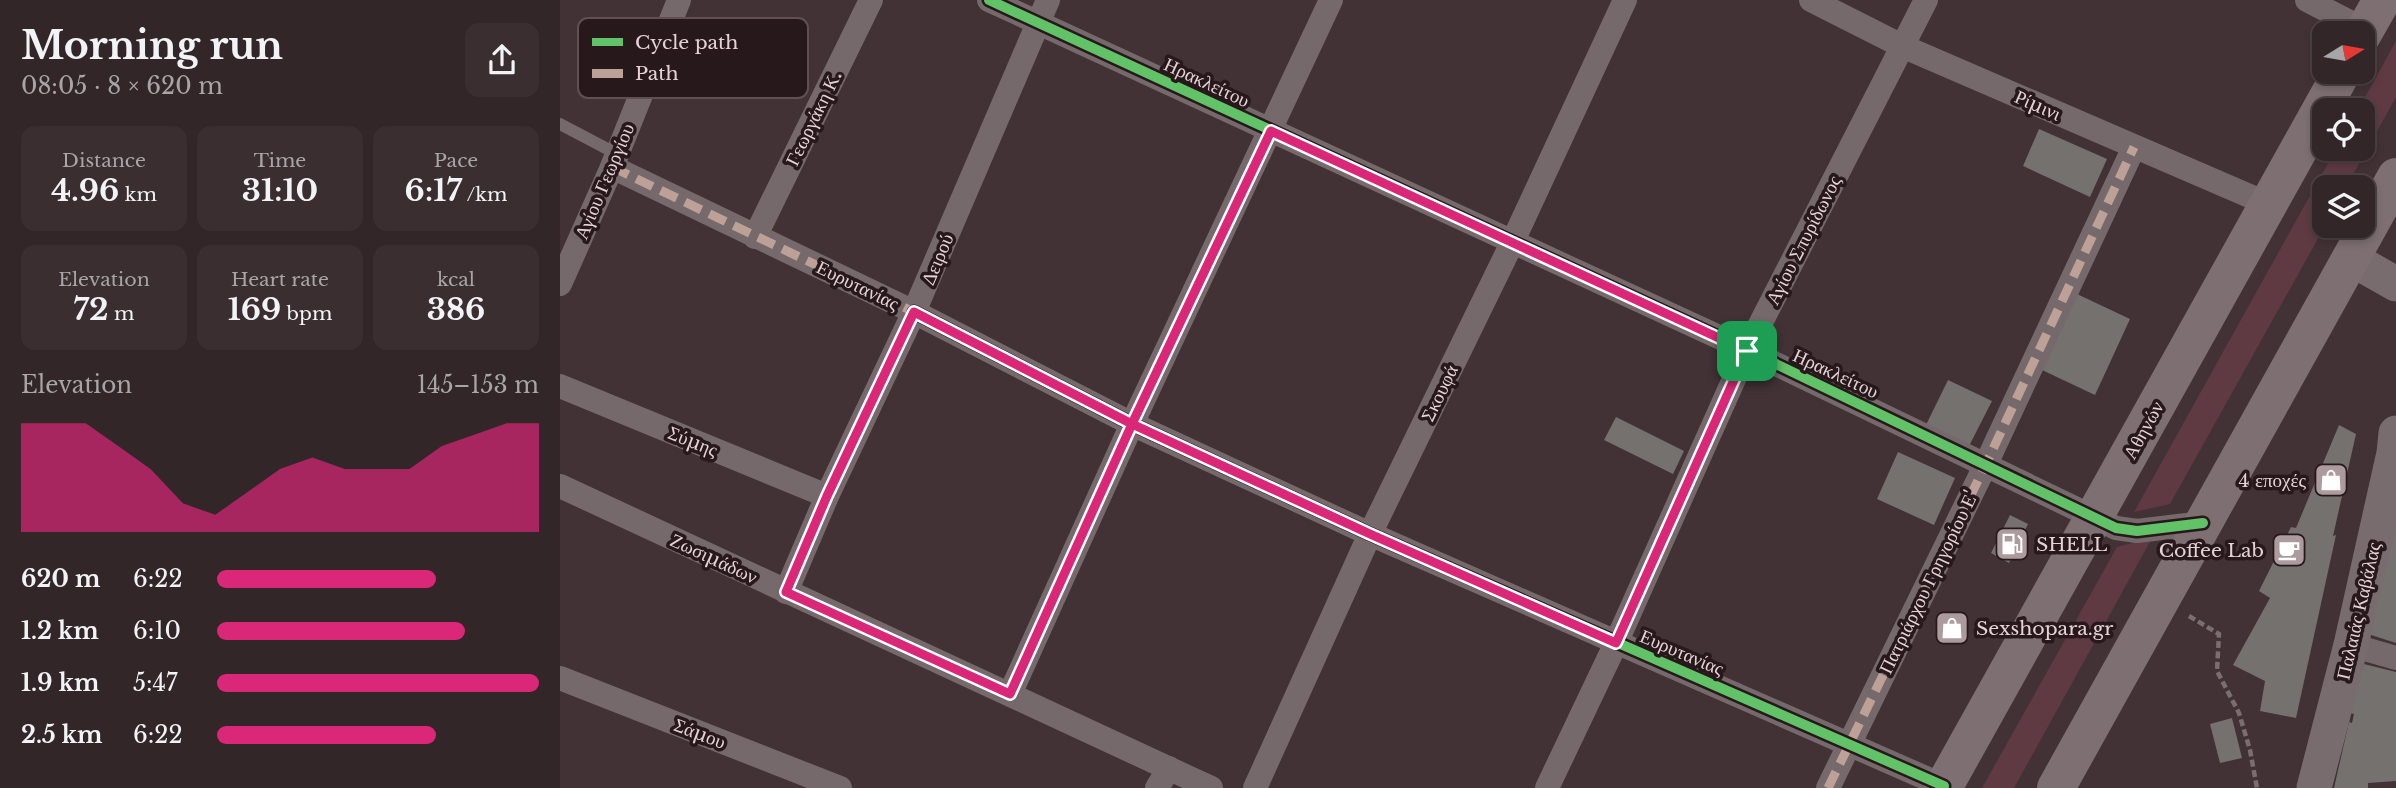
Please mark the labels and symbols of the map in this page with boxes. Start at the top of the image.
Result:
legend [578,18,808,98]
north arrow [2312,21,2375,84]
text: Cycle path [635,31,738,54]
street label: Ηρακλείτου [1160,53,1253,112]
text: Path [635,62,679,85]
street label: Γεωργάκη Κ. [781,67,846,170]
street label: Ρίμινι [2011,85,2065,126]
street label: Αγίου Γεωργίου [570,120,639,243]
street label: Αγίου Σπυρίδωνος [1761,171,1846,309]
street label: Δειρού [916,230,959,288]
street label: Ευρυτανίας [813,256,903,315]
pin [1717,321,1777,381]
street label: Ηρακλείτου [1789,344,1882,403]
street label: Σκουφά [1416,361,1463,425]
street label: Αθηνών [2118,397,2169,463]
street label: Σύμης [665,421,721,462]
shop icon: 4 εποχές [2312,461,2350,499]
place label: 4 εποχές [2238,469,2306,492]
street label: Πατριάρχου Γρηγορίου Ε' [1874,487,1983,677]
fuel station icon: SHELL [1993,525,2031,563]
street label: Ζωσιμάδων [667,528,761,589]
cafe icon: Coffee Lab [2270,531,2308,569]
place label: SHELL [2036,533,2107,556]
place label: Coffee Lab [2159,539,2264,562]
street label: Παλαιάς Καβάλας [2332,540,2386,682]
shop icon: Sexshopara.gr [1933,609,1971,647]
place label: Sexshopara.gr [1976,617,2113,640]
street label: Ευρυτανίας [1636,625,1728,681]
street label: Σάμου [671,713,729,754]

